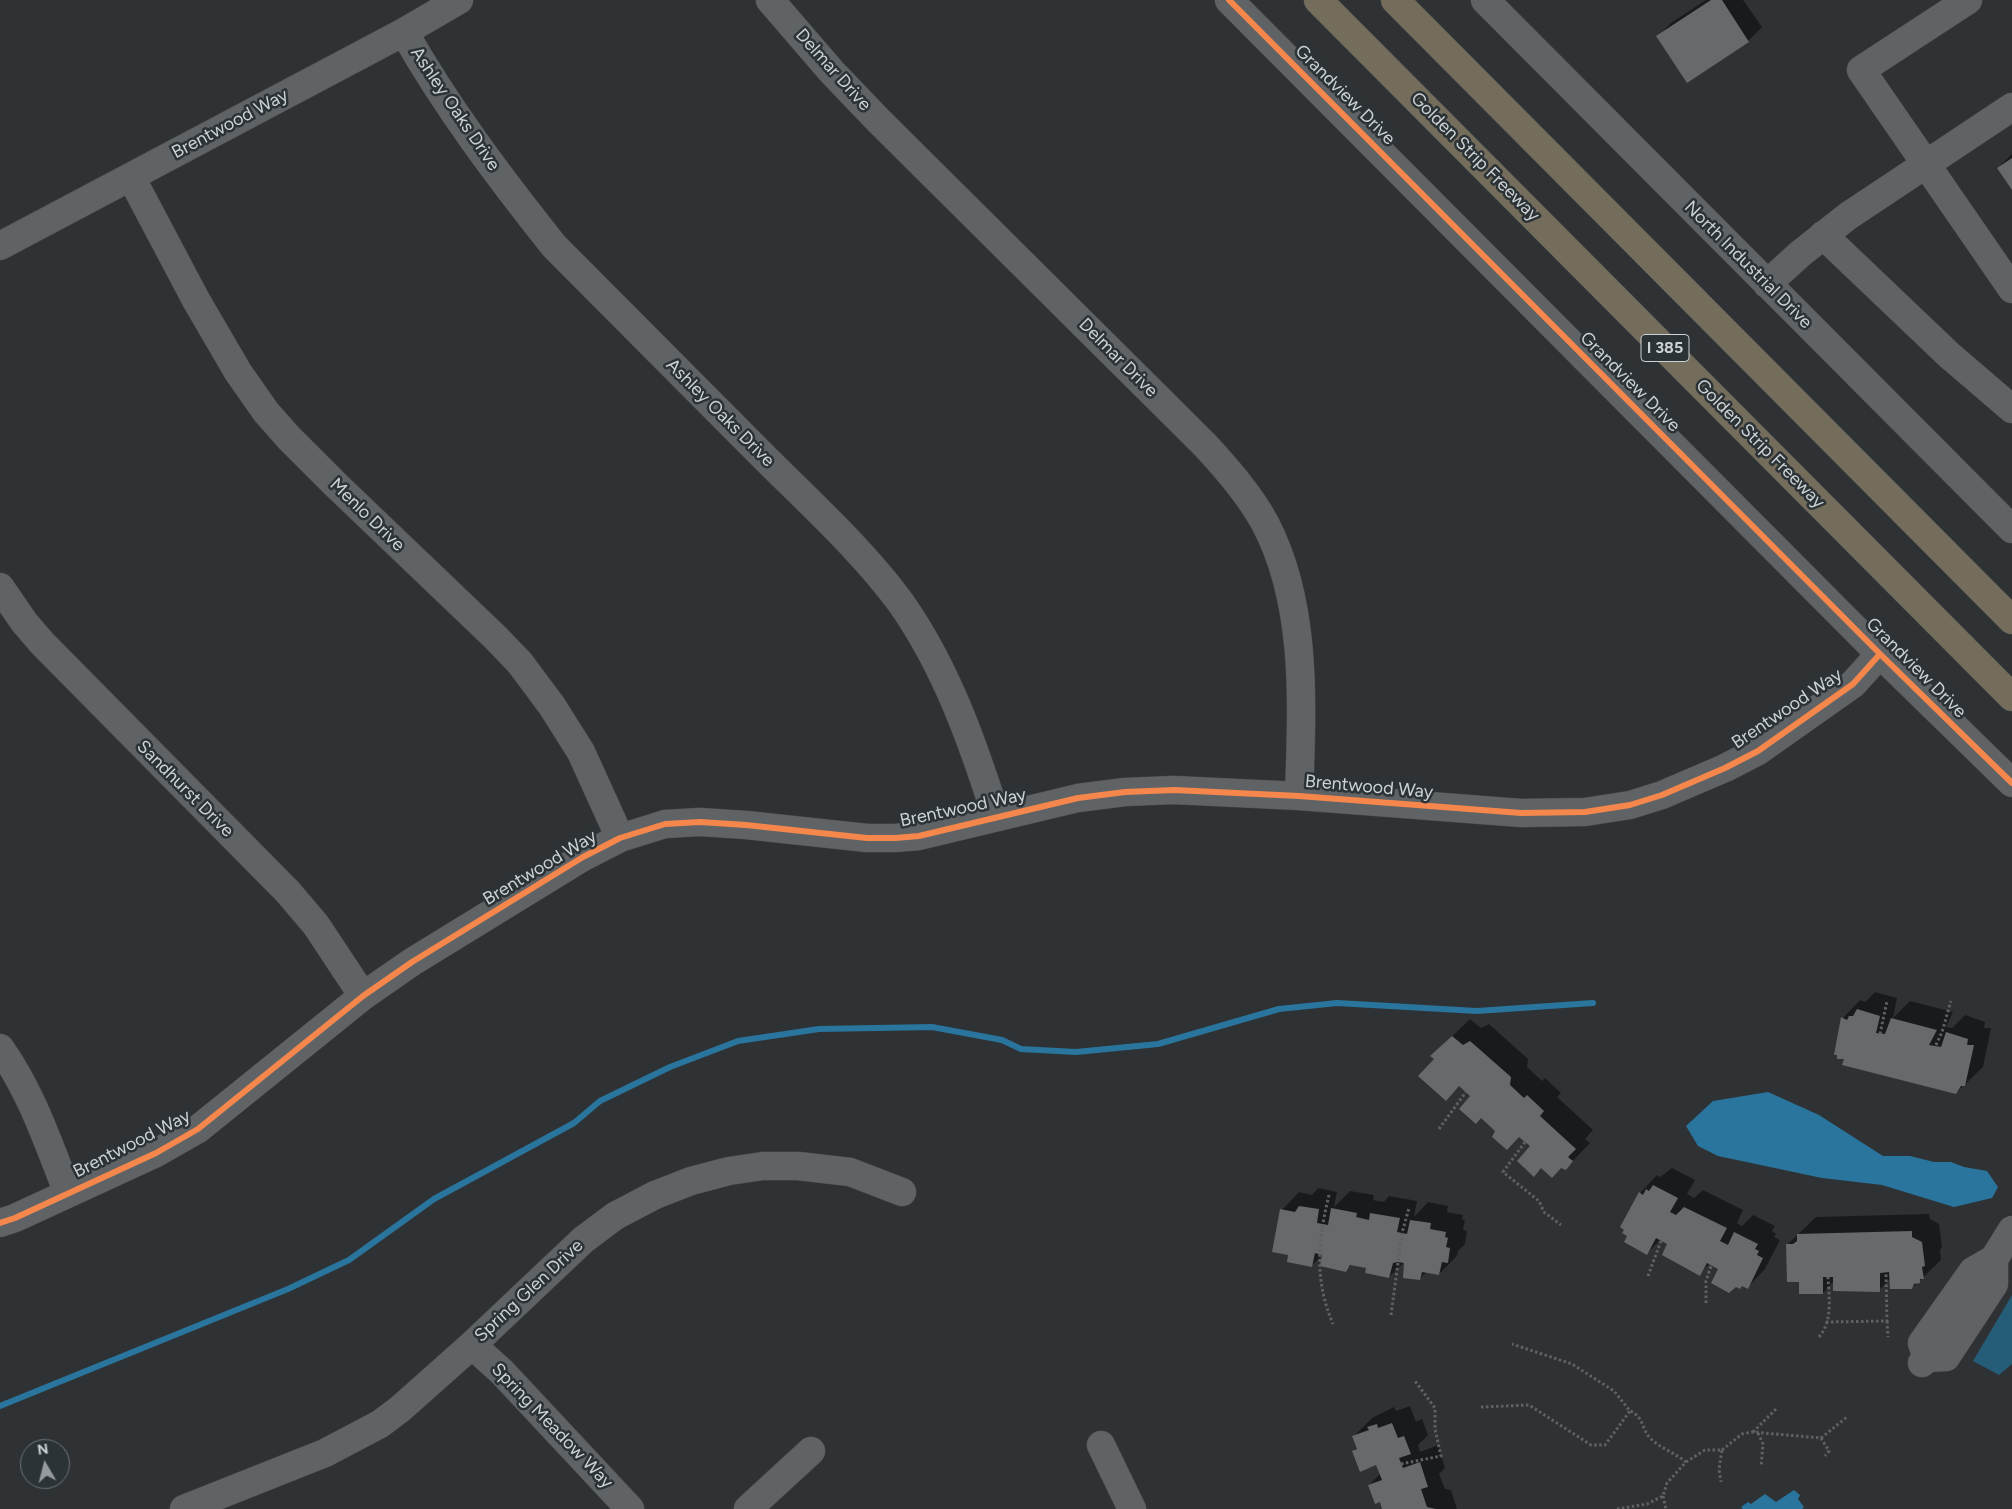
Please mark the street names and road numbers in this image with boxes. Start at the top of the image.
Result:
street label: Delmar Drive [791,25,875,115]
street label: Grandview Drive [1290,40,1400,150]
street label: Ashley Oaks Drive [406,43,504,175]
street label: Brentwood Way [168,84,292,164]
street label: Golden Strip Freeway [1406,88,1544,226]
street label: North Industrial Drive [1680,197,1816,333]
street label: Delmar Drive [1074,314,1162,402]
street label: Grandview Drive [1575,327,1685,437]
road number: I 385 [1641,334,1689,362]
street label: Ashley Oaks Drive [661,354,779,472]
street label: Golden Strip Freeway [1691,375,1829,513]
street label: Menlo Drive [325,474,409,556]
street label: Grandview Drive [1861,613,1971,723]
street label: Brentwood Way [1728,664,1846,754]
street label: Sandhurst Drive [132,736,238,842]
street label: Brentwood Way [1304,771,1434,803]
street label: Brentwood Way [898,784,1028,832]
street label: Brentwood Way [479,826,601,910]
street label: Brentwood Way [70,1105,194,1183]
street label: Spring Glen Drive [470,1235,588,1347]
street label: Spring Meadow Way [487,1359,617,1493]

